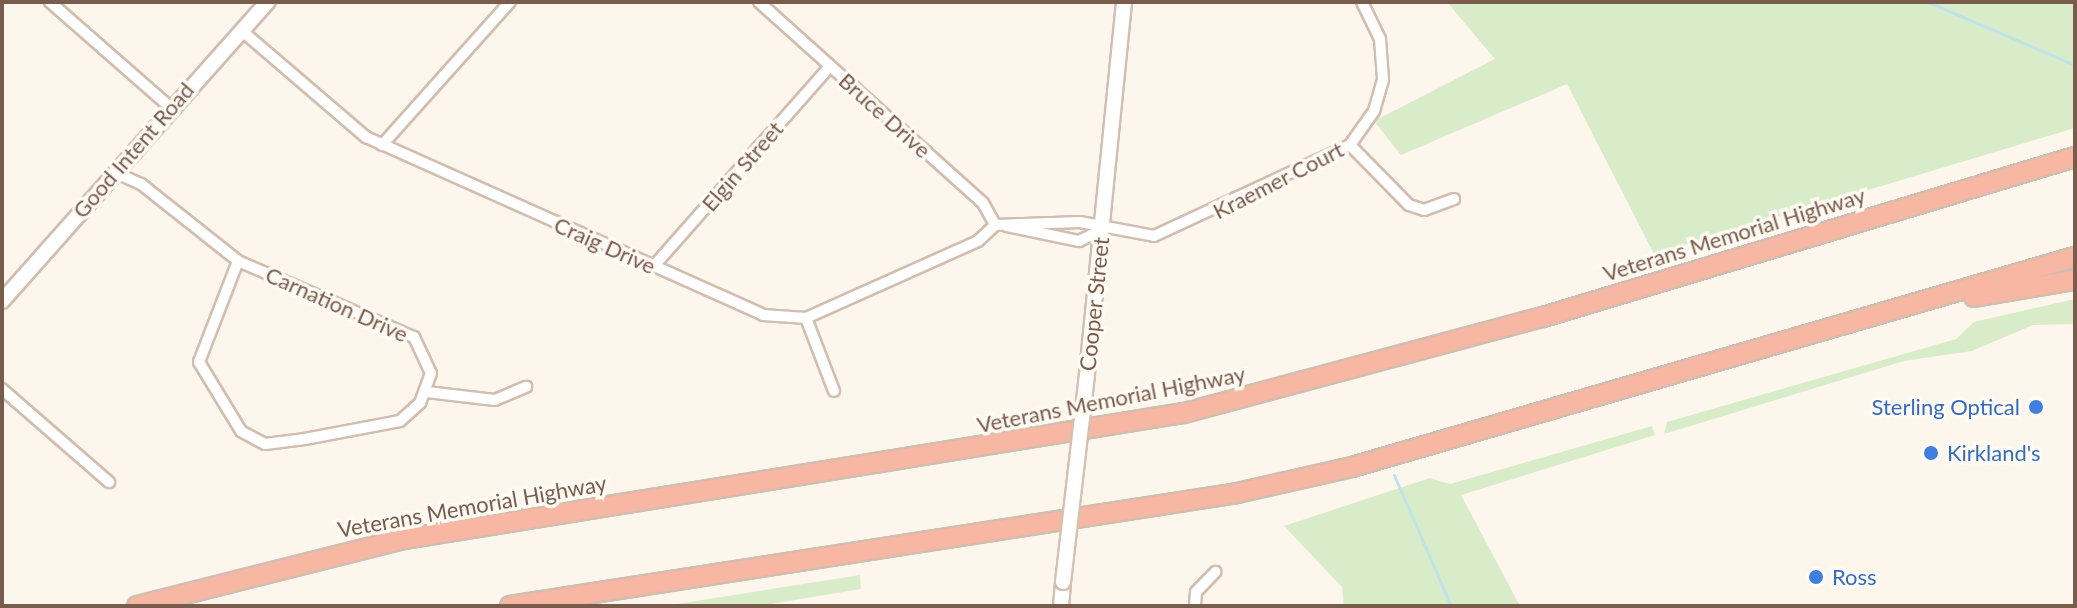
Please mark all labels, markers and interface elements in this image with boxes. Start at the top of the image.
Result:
street label: Bruce Drive [834,67,936,163]
street label: Good Intent Road [67,77,199,223]
street label: Elgin Street [696,116,788,216]
street label: Kraemer Court [1208,136,1348,224]
street label: Veterans Memorial Highway [1600,182,1868,286]
street label: Craig Drive [550,211,660,279]
street label: Cooper Street [1074,236,1114,372]
street label: Carnation Drive [262,261,412,347]
street label: Veterans Memorial Highway [975,360,1247,438]
place label: Sterling Optical [1872,394,2020,420]
marker: Sterling Optical [2027,398,2045,416]
place label: Kirkland's [1947,440,2041,466]
marker: Kirkland's [1922,444,1940,462]
street label: Veterans Memorial Highway [336,469,608,543]
place label: Ross [1832,564,1877,590]
marker: Ross [1807,568,1825,586]

